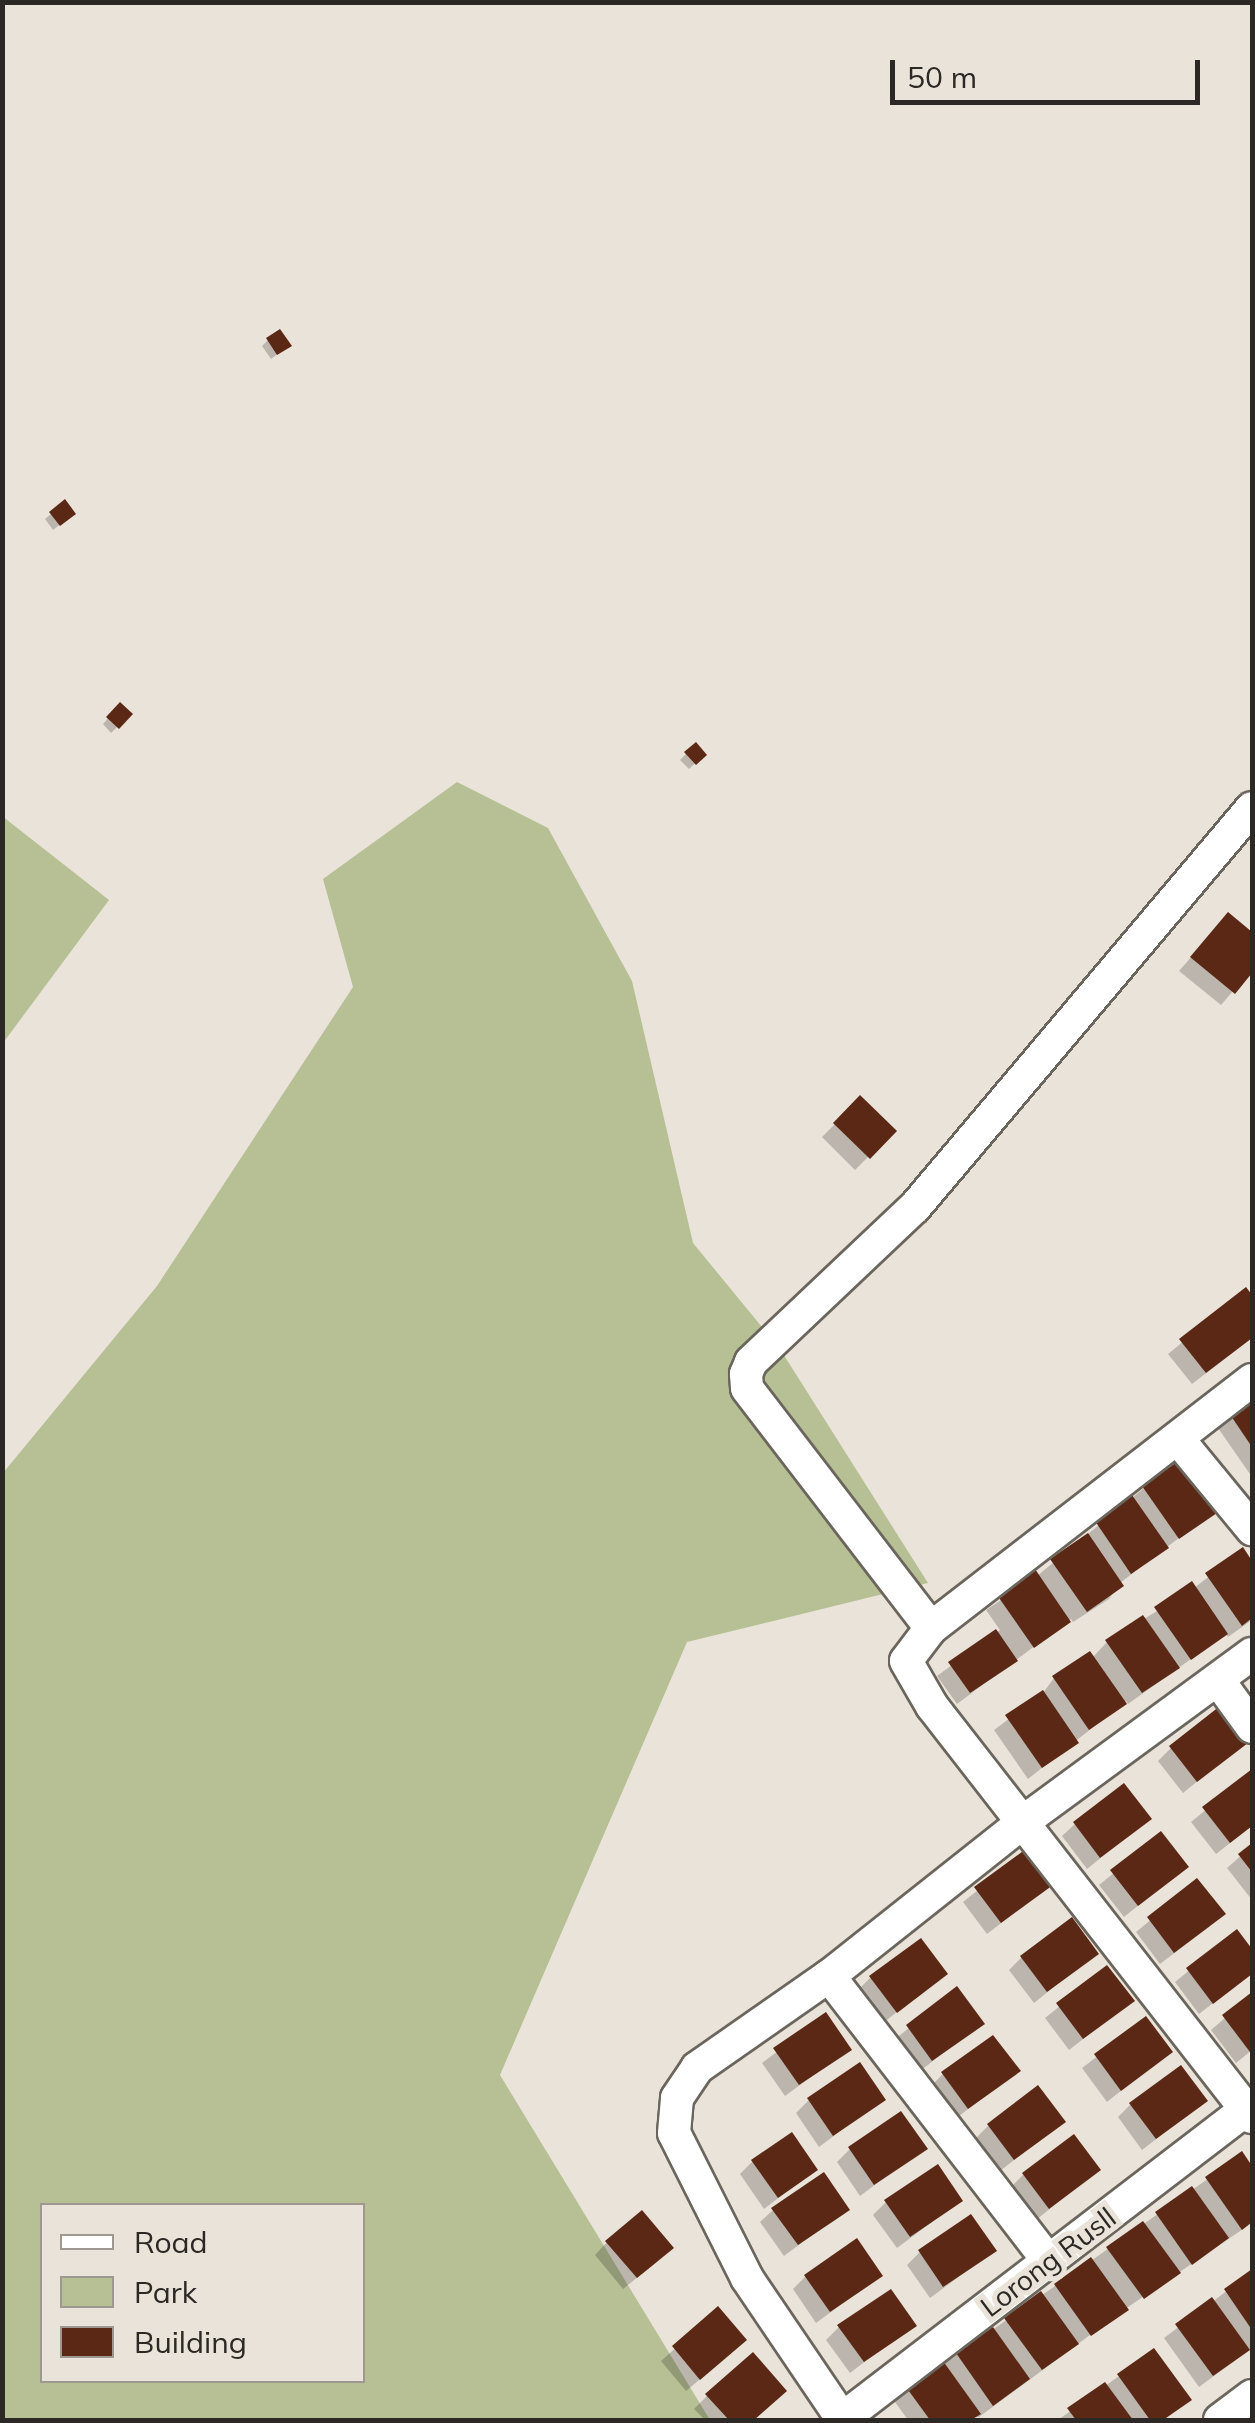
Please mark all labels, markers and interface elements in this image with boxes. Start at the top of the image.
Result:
scale bar [895,40,1205,102]
text: 50 m [907,58,977,96]
street label: Lorong Rusll [974,2200,1122,2324]
legend [40,2203,365,2383]
text: Road [134,2223,208,2261]
text: Park [134,2273,197,2311]
text: Building [134,2323,247,2361]

